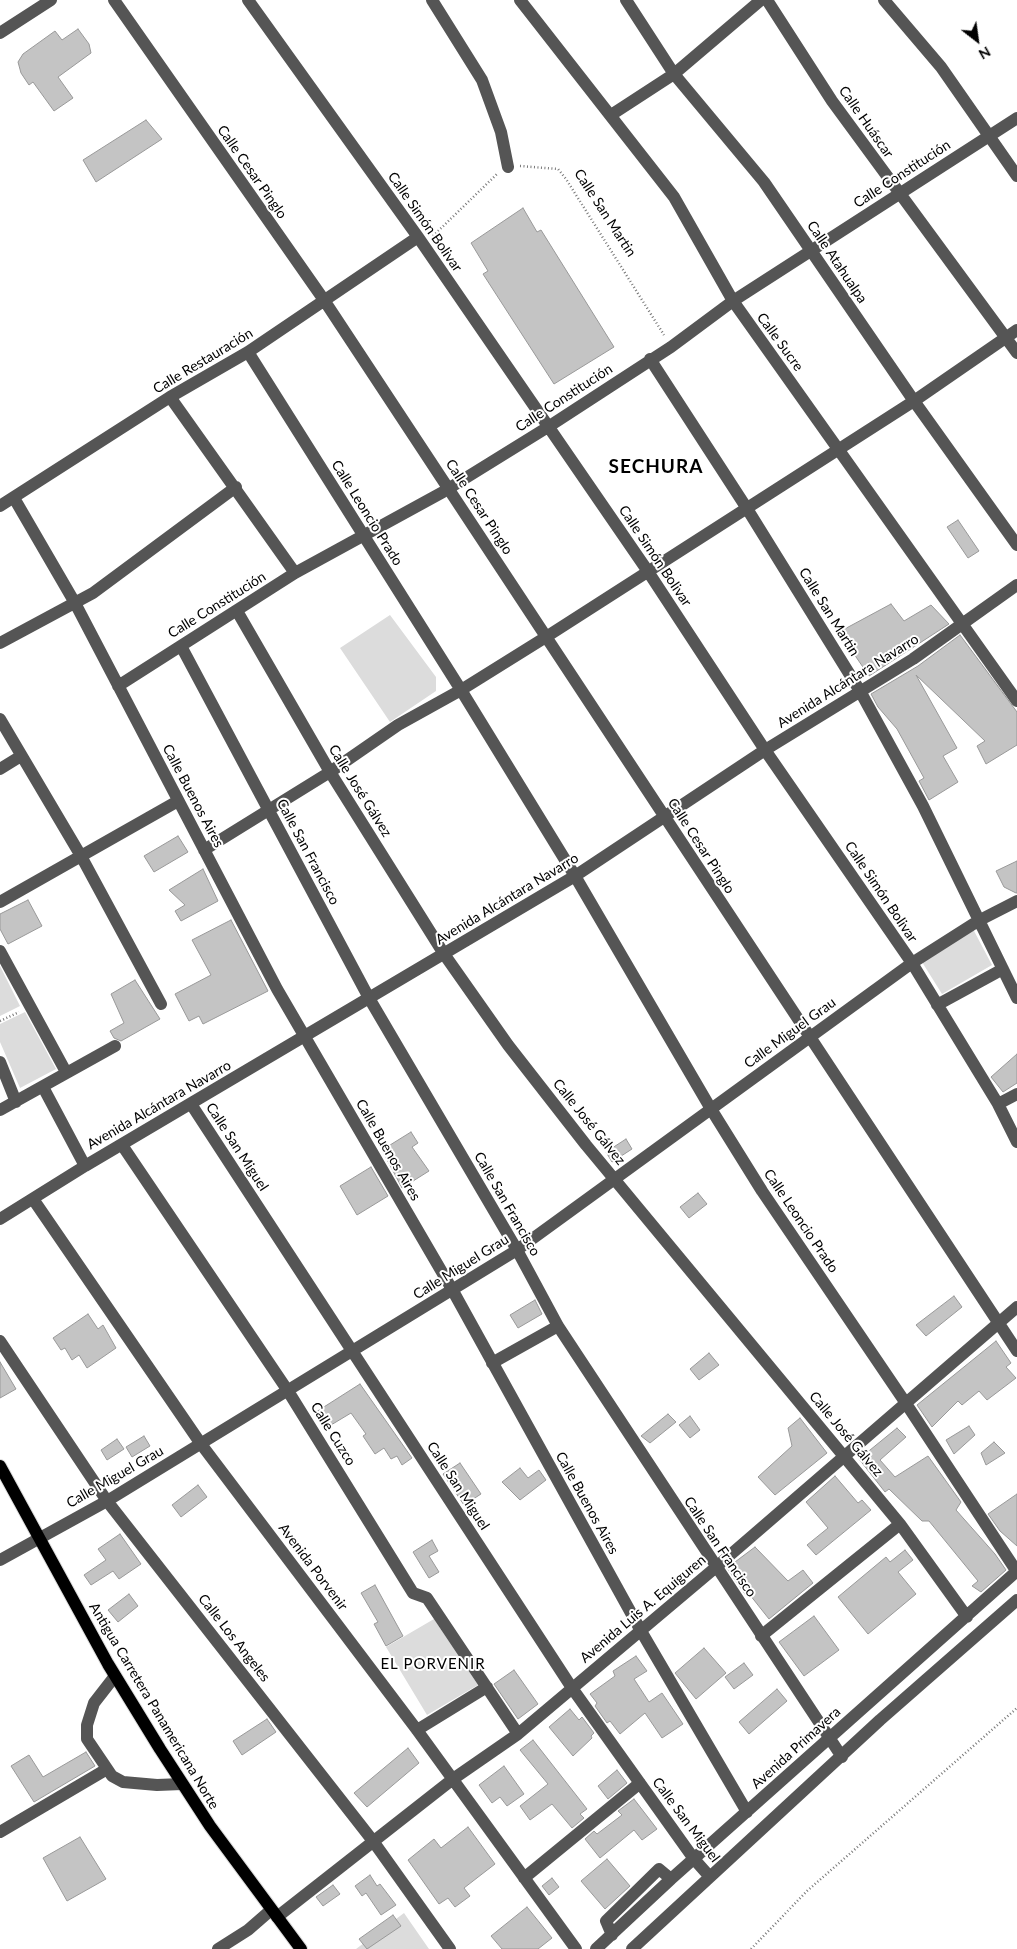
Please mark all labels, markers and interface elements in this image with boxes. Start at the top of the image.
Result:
north arrow [952,15,1002,65]
text: N [976,43,994,63]
street label: Calle Huáscar [835,83,897,161]
street label: Calle Cesar Pinglo [213,122,291,222]
street label: Calle Constitución [850,136,954,212]
street label: Calle San Martin [570,166,640,260]
street label: Calle Simón Bolivar [384,169,466,275]
street label: Calle Atahualpa [803,218,871,306]
street label: Calle Sucre [753,310,807,374]
street label: Calle Restauración [150,325,256,397]
street label: Calle Constitución [512,360,616,436]
street label: Calle Cesar Pinglo [442,456,516,558]
district label: SECHURA [608,456,704,478]
street label: Calle Leoncio Prado [328,457,406,569]
street label: Calle Simón Bolivar [615,502,695,610]
street label: Calle San Martin [795,565,863,659]
street label: Calle Constitución [165,568,269,642]
street label: Avenida Alcántara Navarro [774,631,922,731]
street label: Calle Buenos Aires [159,742,227,850]
street label: Calle José Gálvez [325,742,395,840]
street label: Calle Cesar Pinglo [664,795,738,897]
street label: Calle San Francisco [273,796,343,908]
street label: Calle Simón Bolivar [841,838,921,946]
street label: Avenida Alcántara Navarro [433,850,581,948]
street label: Calle Miguel Grau [741,994,839,1072]
street label: Avenida Alcántara Navarro [84,1057,234,1153]
street label: Calle José Gálvez [549,1076,629,1168]
street label: Calle Buenos Aires [352,1096,424,1204]
street label: Calle San Miguel [202,1100,272,1194]
street label: Calle San Francisco [470,1149,544,1259]
street label: Calle Leoncio Prado [760,1166,842,1276]
street label: Calle Miguel Grau [410,1231,512,1303]
street label: Calle José Gálvez [806,1388,886,1480]
street label: Calle Cuzco [307,1399,359,1469]
street label: Calle San Miguel [423,1439,493,1533]
street label: Calle Miguel Grau [63,1442,167,1512]
street label: Calle Buenos Aires [552,1449,622,1557]
street label: Calle San Francisco [680,1494,760,1600]
street label: Avenida Porvenir [275,1520,351,1614]
street label: Avenida Luis A. Equiguren [577,1552,709,1666]
street label: Calle Los Angeles [195,1591,273,1685]
street label: Antigua Carretera Panamericana Norte [86,1600,222,1812]
district label: EL PORVENIR [379,1655,487,1673]
street label: Avenida Primavera [748,1704,844,1792]
street label: Calle San Miguel [649,1774,723,1866]

